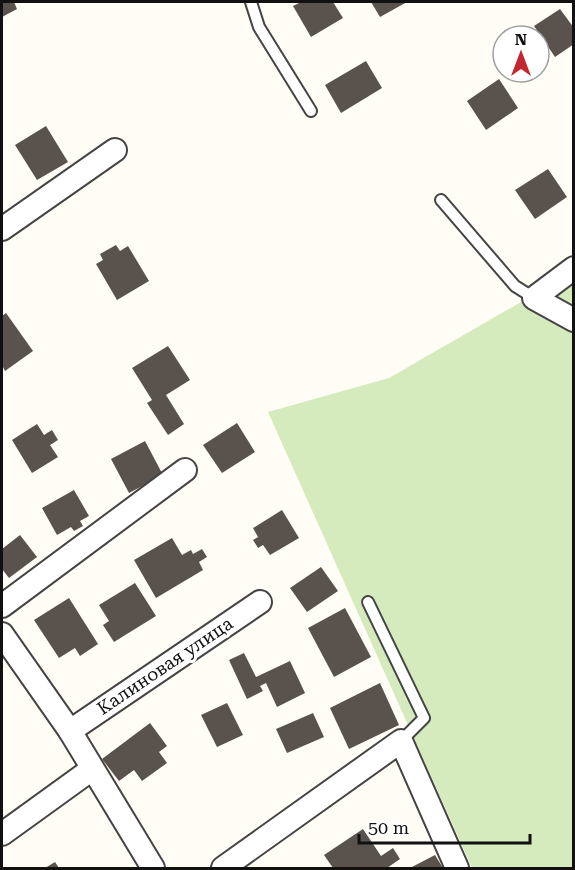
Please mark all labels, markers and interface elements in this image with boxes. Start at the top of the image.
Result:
north arrow [491,24,551,84]
text: N [515,30,527,49]
street label: Калиновая улица [93,612,237,719]
scale bar [359,807,530,845]
text: 50 m [368,817,409,838]

